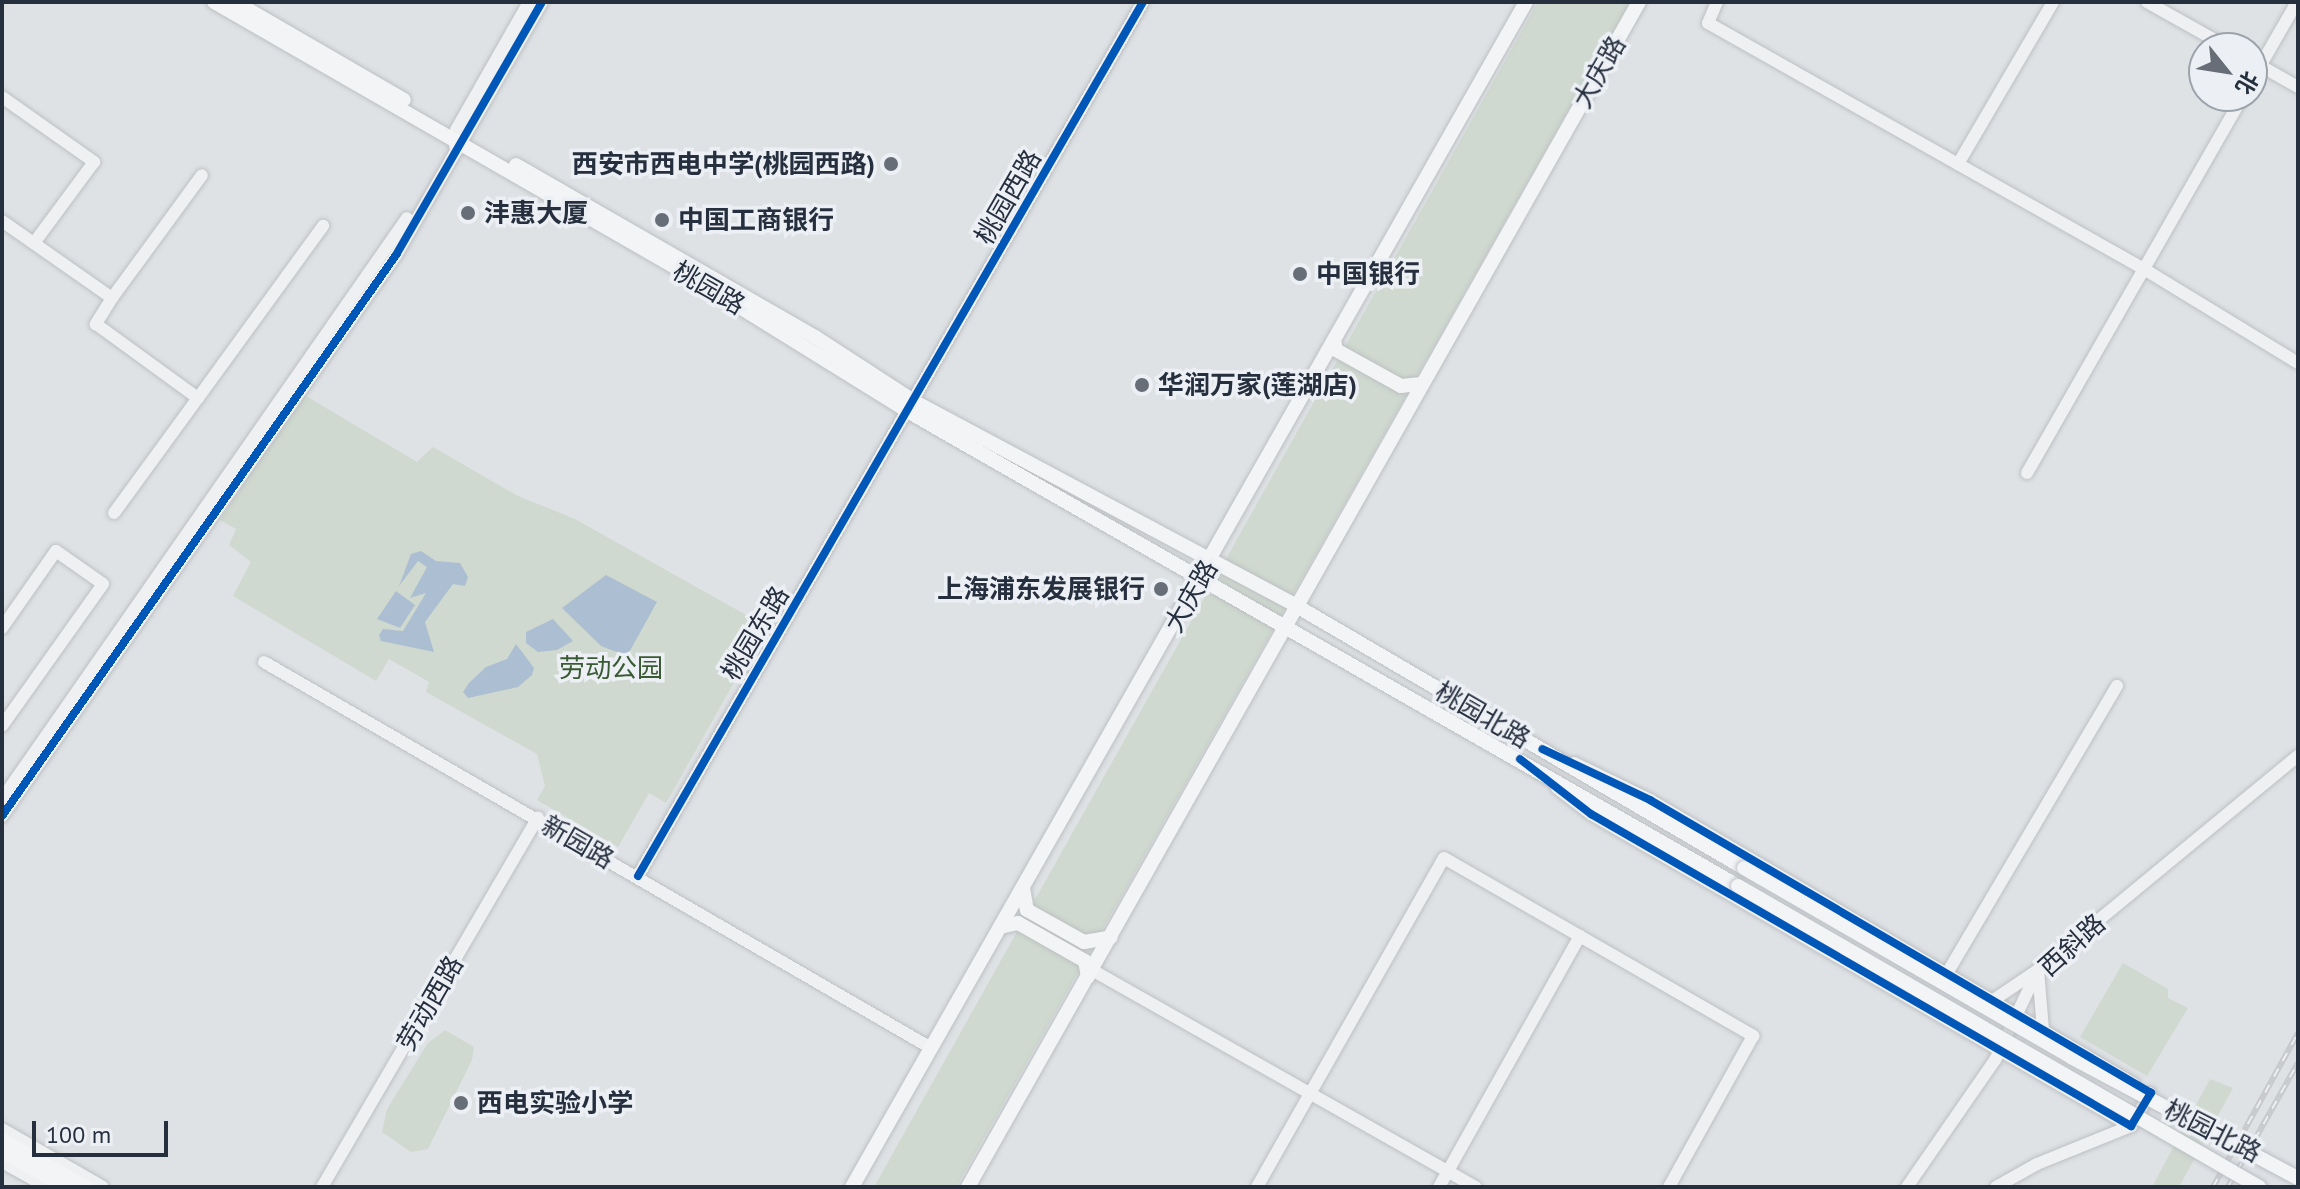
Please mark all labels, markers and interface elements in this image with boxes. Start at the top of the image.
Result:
street label: 大庆路 [1566,30,1632,114]
north arrow [2188,32,2268,112]
text: 北 [2229,66,2265,100]
street label: 桃园西路 [968,144,1048,250]
place label: 西安市西电中学(桃园西路) [572,148,875,180]
marker: 西安市西电中学(桃园西路) [882,155,900,173]
place label: 沣惠大厦 [484,197,588,229]
marker: 沣惠大厦 [459,204,477,222]
place label: 中国工商银行 [678,204,834,236]
marker: 中国工商银行 [653,211,671,229]
street label: 桃园路 [667,255,751,321]
place label: 中国银行 [1316,258,1420,290]
marker: 中国银行 [1291,265,1309,283]
place label: 华润万家(莲湖店) [1158,369,1357,401]
marker: 华润万家(莲湖店) [1133,376,1151,394]
street label: 大庆路 [1158,554,1224,638]
place label: 上海浦东发展银行 [937,573,1145,605]
street label: 桃园东路 [715,580,795,686]
marker: 上海浦东发展银行 [1152,580,1170,598]
park label: 劳动公园 [559,652,663,684]
street label: 桃园北路 [1430,675,1536,755]
street label: 新园路 [536,809,620,875]
street label: 西斜路 [2033,907,2111,983]
street label: 劳动西路 [390,950,470,1056]
place label: 西电实验小学 [477,1087,633,1119]
street label: 桃园北路 [2160,1093,2266,1169]
marker: 西电实验小学 [452,1094,470,1112]
scale bar [36,1105,172,1155]
text: 100 m [46,1119,111,1150]

